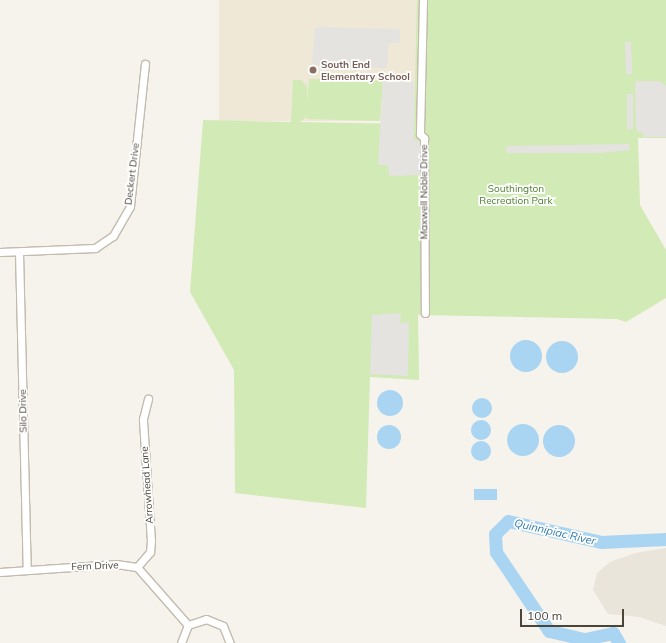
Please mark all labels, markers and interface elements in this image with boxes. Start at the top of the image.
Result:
place label: South End Elementary School [321,58,410,82]
marker: South End Elementary School [308,65,318,75]
street label: Deckert Drive [122,142,142,206]
street label: Maxwell Noble Drive [418,144,430,240]
park label: Southington Recreation Park [479,182,553,206]
street label: Silo Drive [17,389,29,433]
street label: Arrowhead Lane [138,446,156,524]
water label: Quinnipiac River [513,516,597,548]
street label: Fern Drive [71,559,119,573]
scale bar [522,601,626,627]
text: 100 m [527,608,562,623]

